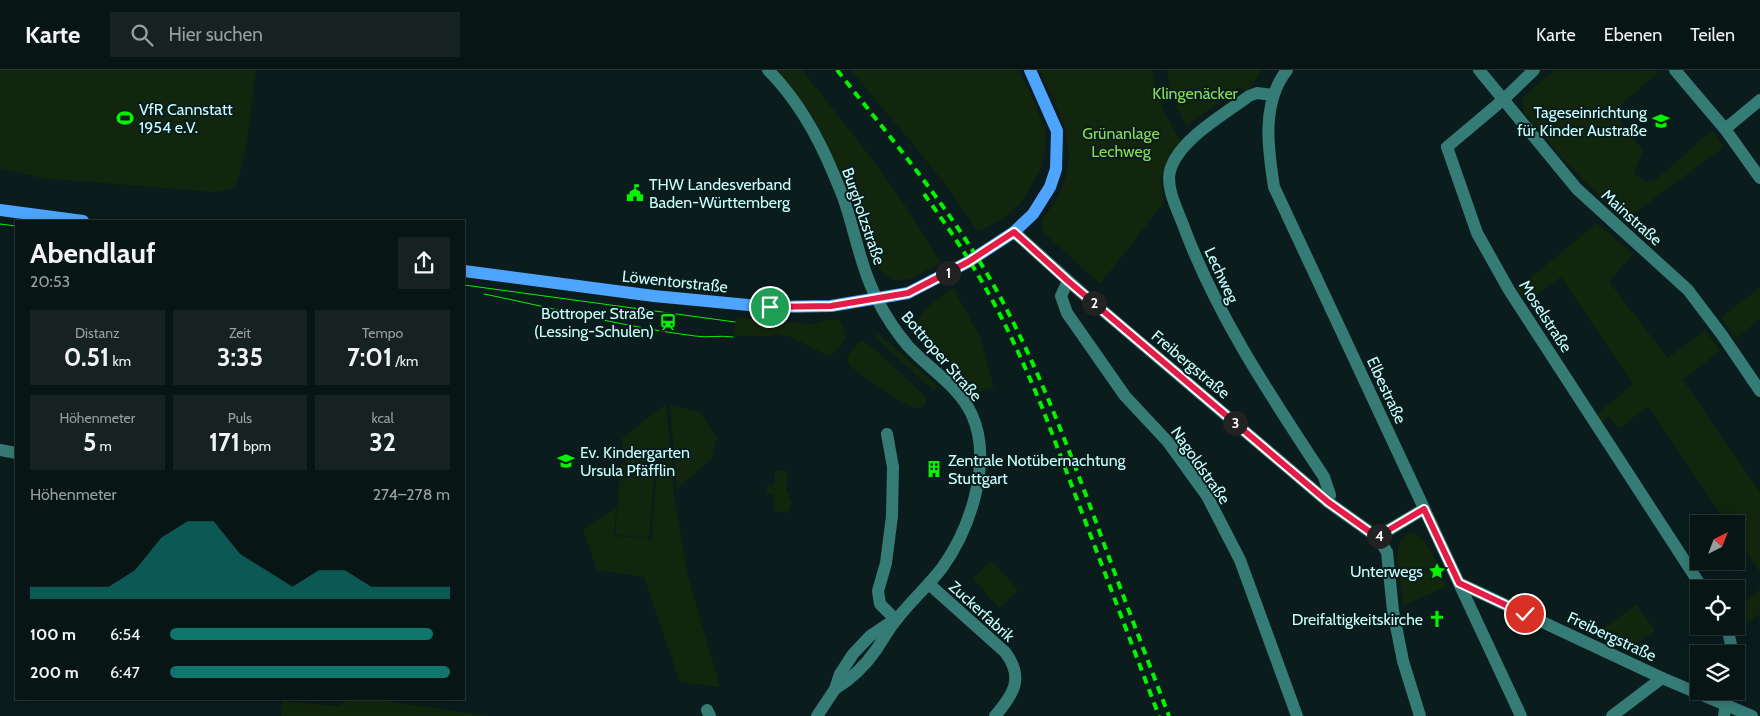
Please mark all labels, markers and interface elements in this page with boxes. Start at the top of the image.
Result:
search box [110,12,460,57]
text: Karte [25,20,80,49]
icon: search [128,21,156,49]
text: Hier suchen [168,23,263,46]
text: Karte [1536,24,1576,46]
text: Ebenen [1604,24,1662,46]
text: Teilen [1690,24,1735,46]
park label: Klingenäcker [1152,84,1239,103]
place label: VfR Cannstatt 1954 e.V. [139,100,233,137]
place label: Tageseinrichtung für Kinder Austraße [1517,103,1648,140]
sports icon: VfR Cannstatt 1954 e.V. [115,108,135,128]
school or university icon: Tageseinrichtung für Kinder Austraße [1651,111,1671,131]
park label: Grünanlage Lechweg [1082,124,1160,161]
street label: Burgholzstraße [838,165,889,267]
place label: THW Landesverband Baden-Württemberg [649,175,791,212]
public building icon: THW Landesverband Baden-Württemberg [625,183,645,203]
street label: Mainstraße [1597,185,1666,249]
text: Abendlauf [30,236,156,270]
button: share [398,237,450,289]
street label: Lechweg [1200,244,1243,307]
pin: 1 [936,260,960,286]
text: 1 [946,264,951,282]
street label: Löwentorstraße [621,266,729,296]
text: 20:53 [30,272,70,291]
street label: Moselstraße [1515,277,1576,356]
pin [749,286,791,328]
pin: 2 [1082,290,1106,316]
icon: arrive [756,293,784,321]
text: 2 [1091,294,1098,312]
place label: Bottroper Straße (Lessing-Schulen) [534,304,654,341]
street label: Bottroper Straße [897,307,986,405]
station icon: Bottroper Straße (Lessing-Schulen) [658,312,678,332]
text: Distanz [75,324,120,342]
text: Zeit [229,324,251,342]
text: Tempo [362,324,403,342]
street label: Freibergstraße [1148,326,1234,403]
text: 0.51 [64,342,109,372]
text: 3:35 [217,342,263,372]
text: 7:01 [347,342,392,372]
text: km [109,352,131,370]
text: /km [392,352,418,370]
street label: Elbestraße [1363,354,1410,427]
text: Höhenmeter [59,409,135,427]
text: Puls [228,409,252,427]
text: kcal [371,409,394,427]
pin: 3 [1222,410,1248,436]
text: 3 [1232,414,1239,432]
street label: Nagoldstraße [1167,423,1234,508]
text: 5 [83,427,96,457]
text: 171 [209,427,240,457]
text: 32 [369,427,396,457]
text: m [96,437,112,455]
text: bpm [240,437,271,455]
place label: Ev. Kindergarten Ursula Pfäfflin [580,443,690,480]
school or university icon: Ev. Kindergarten Ursula Pfäfflin [556,451,576,471]
place label: Zentrale Notübernachtung Stuttgart [948,451,1127,488]
building icon: Zentrale Notübernachtung Stuttgart [924,459,944,479]
text: Höhenmeter [30,485,116,504]
text: 274–278 m [373,485,450,504]
north arrow [1690,515,1745,570]
map controls [1690,515,1745,700]
pin: 4 [1366,524,1392,548]
text: 4 [1375,527,1384,545]
place icon: Unterwegs [1427,561,1447,581]
place label: Unterwegs [1350,562,1423,581]
street label: Zuckerfabrik [945,577,1019,646]
button: locate [1690,580,1745,635]
pin [1504,593,1546,635]
icon: check [1511,600,1539,628]
street label: Freibergstraße [1564,608,1659,665]
church icon: Dreifaltigkeitskirche [1427,609,1447,629]
place label: Dreifaltigkeitskirche [1292,610,1423,629]
text: 100 m [30,625,76,644]
text: 6:54 [110,625,140,644]
button: layers [1690,645,1745,700]
text: 200 m [30,663,79,682]
text: 6:47 [110,663,140,682]

